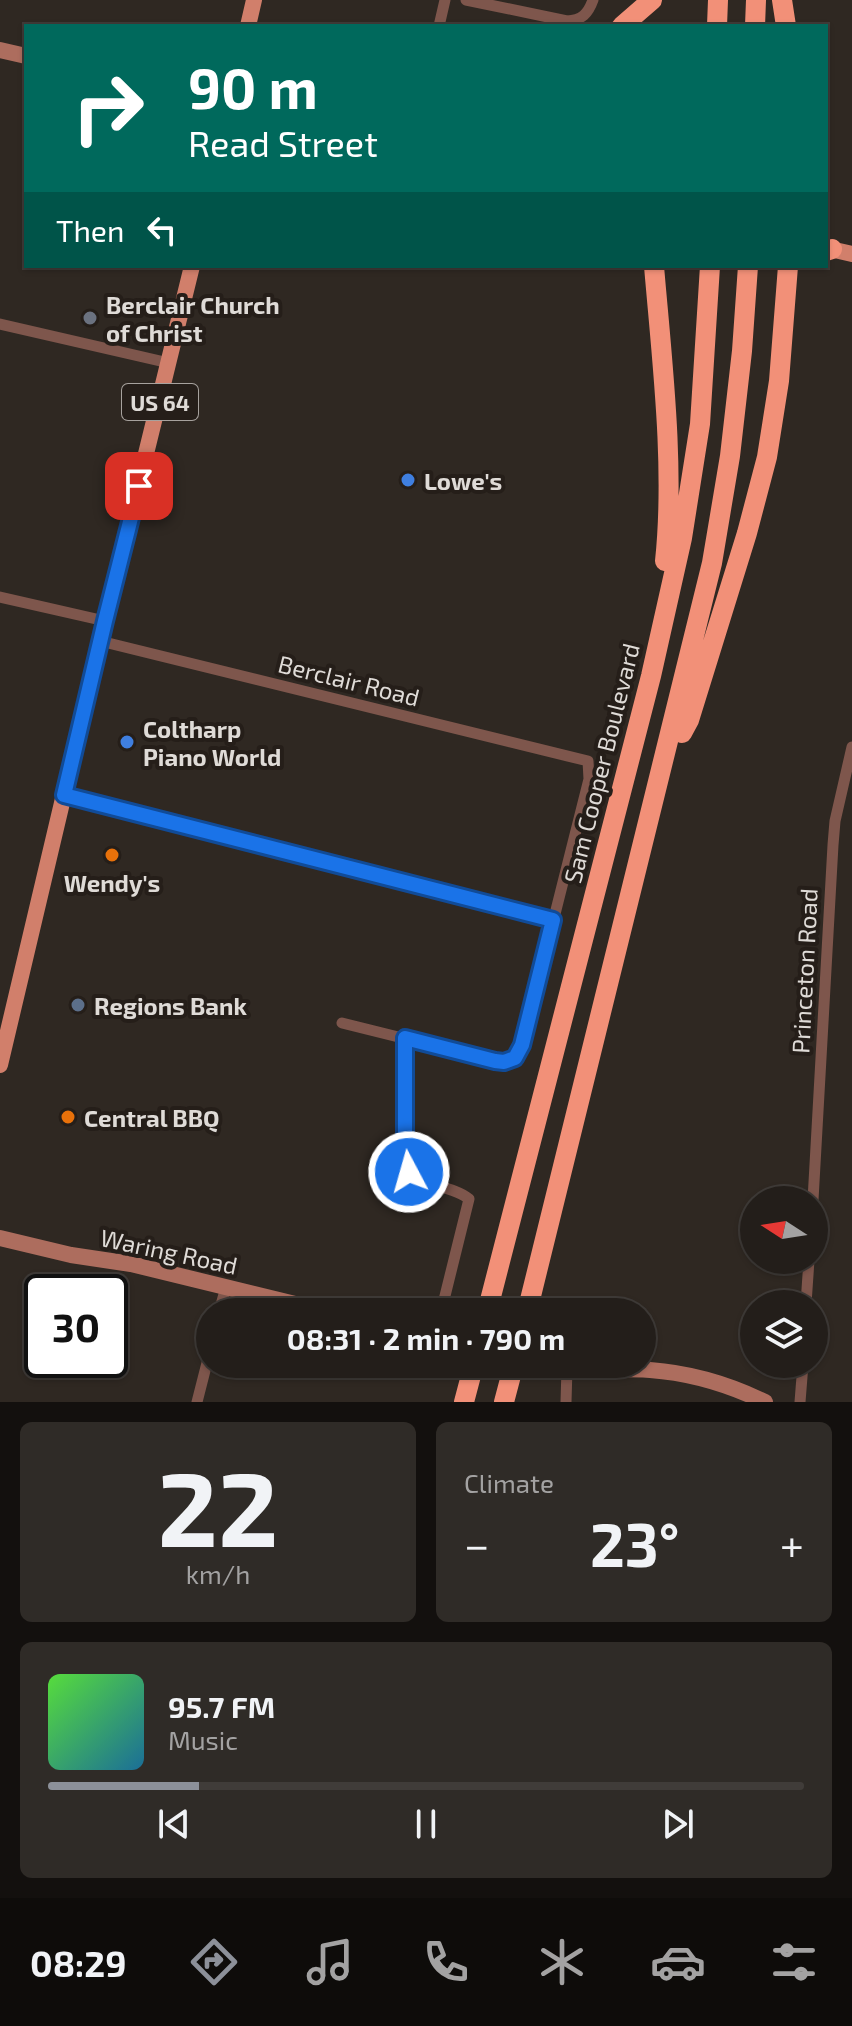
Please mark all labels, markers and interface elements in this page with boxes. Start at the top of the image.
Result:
text: 90 m [188,53,318,120]
icon: right [56,56,160,160]
text: Read Street [188,121,378,164]
icon: left [140,208,184,252]
text: Then [56,212,124,248]
place label: Berclair Church of Christ [106,290,280,347]
marker: Berclair Church of Christ [81,309,99,327]
road number: US 64 [122,384,198,420]
pin [105,452,173,520]
icon: arrive [117,464,161,508]
place label: Lowe's [424,466,502,495]
marker: Lowe's [399,471,417,489]
street label: Sam Cooper Boulevard [557,640,645,886]
street label: Berclair Road [275,648,423,712]
place label: Coltharp Piano World [143,714,281,771]
marker: Coltharp Piano World [118,733,136,751]
marker: Wendy's [103,846,121,864]
place label: Wendy's [64,868,160,897]
street label: Princeton Road [785,888,823,1054]
place label: Regions Bank [94,991,247,1020]
marker: Regions Bank [69,996,87,1014]
place label: Central BBQ [84,1103,220,1133]
marker: Central BBQ [59,1108,77,1126]
position arrow [367,1130,451,1214]
north arrow [740,1186,828,1274]
map controls [740,1186,828,1378]
street label: Waring Road [98,1222,240,1280]
speed limit sign: 30 [24,1274,128,1378]
button: layers [740,1290,828,1378]
text: 08:31 · 2 min · 790 m [287,1320,565,1356]
text: 22 [158,1443,278,1568]
text: Climate [464,1467,554,1498]
text: 23° [590,1507,680,1579]
text: − [464,1517,490,1570]
text: + [780,1517,804,1570]
text: km/h [186,1558,250,1589]
text: 95.7 FM [168,1688,275,1724]
text: Music [168,1724,238,1755]
icon: previous [152,1802,196,1846]
icon: pause [404,1802,448,1846]
icon: next [656,1802,700,1846]
icon: directions [186,1934,242,1990]
icon: music [302,1934,358,1990]
icon: phone [418,1934,474,1990]
icon: climate [534,1934,590,1990]
icon: car [650,1934,706,1990]
icon: filters [766,1934,822,1990]
text: 08:29 [30,1941,127,1984]

